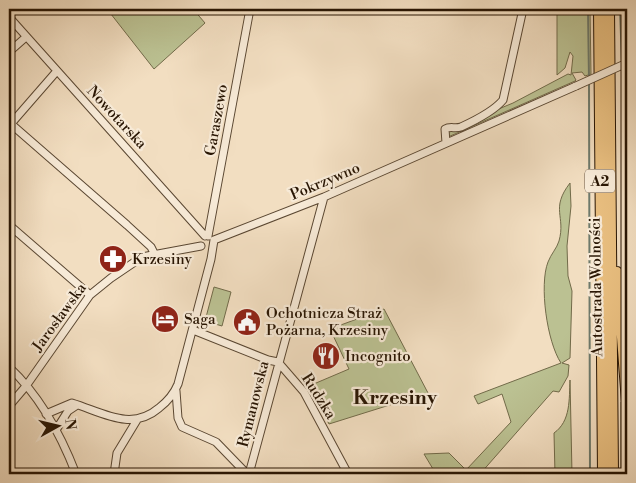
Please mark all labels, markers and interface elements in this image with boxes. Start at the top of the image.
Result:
street label: Nowotarska [82,82,151,153]
street label: Garaszewo [201,83,232,157]
street label: Pokrzywno [287,158,363,205]
road number: A2 [585,170,615,192]
street label: Autostrada Wolności [586,217,607,358]
pharmacy icon: Krzesiny [98,244,128,274]
place label: Krzesiny [132,250,193,269]
street label: Jarosławska [28,279,91,356]
hotel icon: Saga [150,304,180,334]
place label: Ochotnicza Straż Pożarna, Krzesiny [266,304,389,340]
public building icon: Ochotnicza Straż Pożarna, Krzesiny [232,307,262,337]
place label: Saga [184,310,216,329]
restaurant icon: Incognito [311,341,341,371]
place label: Incognito [345,347,411,366]
street label: Rymanowska [234,359,273,449]
street label: Rudzka [297,370,340,423]
district label: Krzesiny [353,386,438,411]
north arrow [32,400,82,450]
text: N [60,418,80,431]

